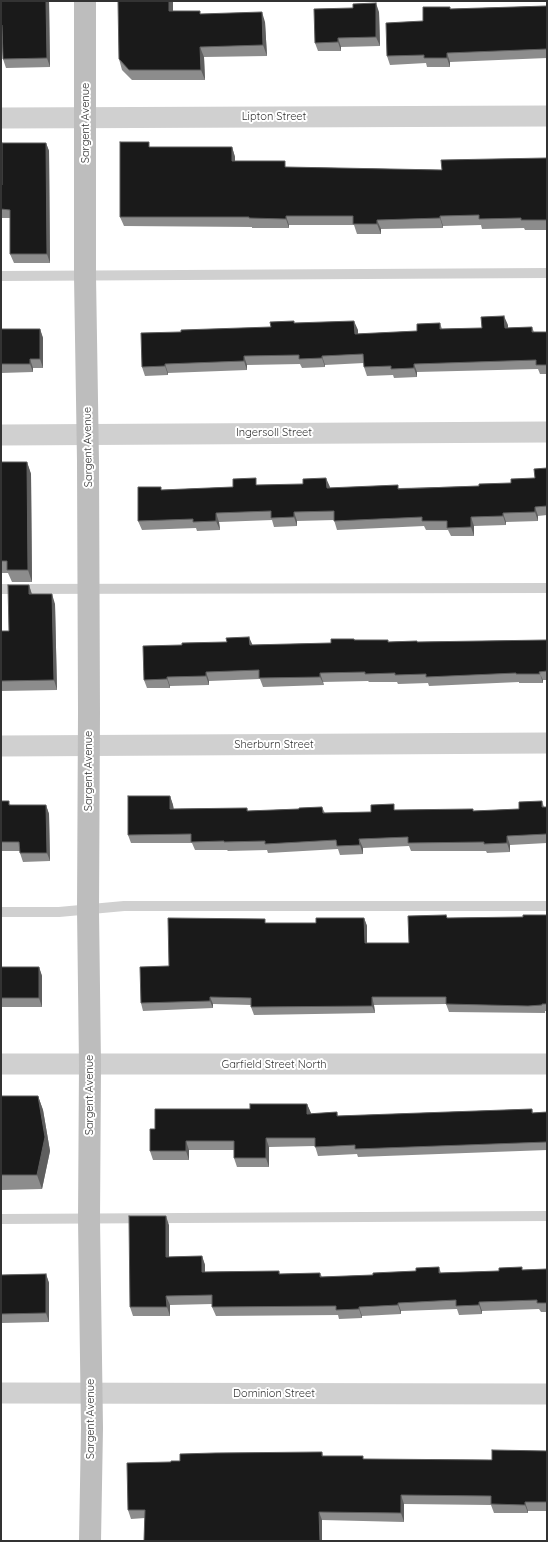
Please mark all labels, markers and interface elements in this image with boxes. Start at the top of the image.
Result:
street label: Sargent Avenue [79,83,93,163]
street label: Lipton Street [242,110,306,124]
street label: Sargent Avenue [81,407,95,487]
street label: Ingersoll Street [236,426,312,440]
street label: Sargent Avenue [82,731,96,811]
street label: Sherburn Street [234,738,314,752]
street label: Sargent Avenue [83,1055,97,1135]
street label: Garfield Street North [221,1058,327,1072]
street label: Sargent Avenue [84,1379,98,1459]
street label: Dominion Street [233,1387,315,1401]

